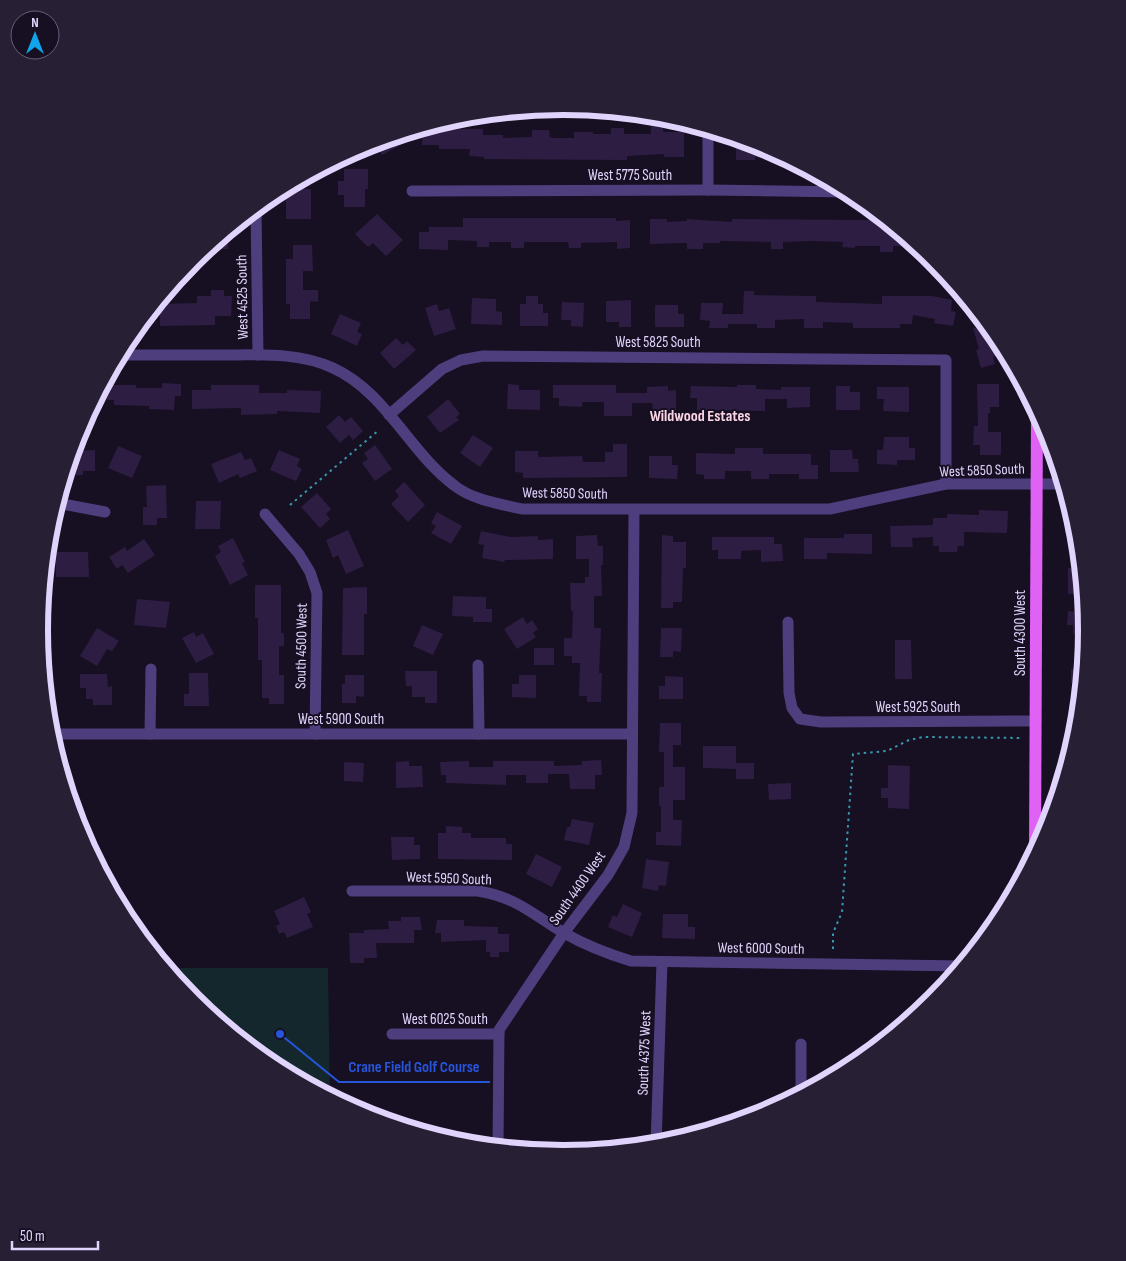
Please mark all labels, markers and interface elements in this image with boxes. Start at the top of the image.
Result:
north arrow [10,10,60,60]
text: N [31,14,39,31]
street label: West 5775 South [588,166,672,185]
street label: West 4525 South [232,254,253,340]
street label: West 5825 South [615,333,701,352]
district label: Wildwood Estates [650,407,750,426]
street label: West 5850 South [939,460,1025,481]
street label: West 5850 South [522,483,608,504]
street label: South 4300 West [1011,589,1030,676]
street label: South 4500 West [291,602,312,689]
street label: West 5925 South [875,698,961,717]
street label: West 5900 South [298,710,384,729]
street label: South 4400 West [545,847,610,929]
street label: West 5950 South [406,868,492,889]
street label: West 6000 South [717,938,805,959]
street label: West 6025 South [402,1010,488,1029]
street label: South 4375 West [634,1010,655,1096]
callout: Crane Field Golf Course [339,1051,490,1082]
text: Crane Field Golf Course [348,1058,480,1077]
scale bar [12,1218,99,1250]
text: 50 m [20,1227,45,1246]

